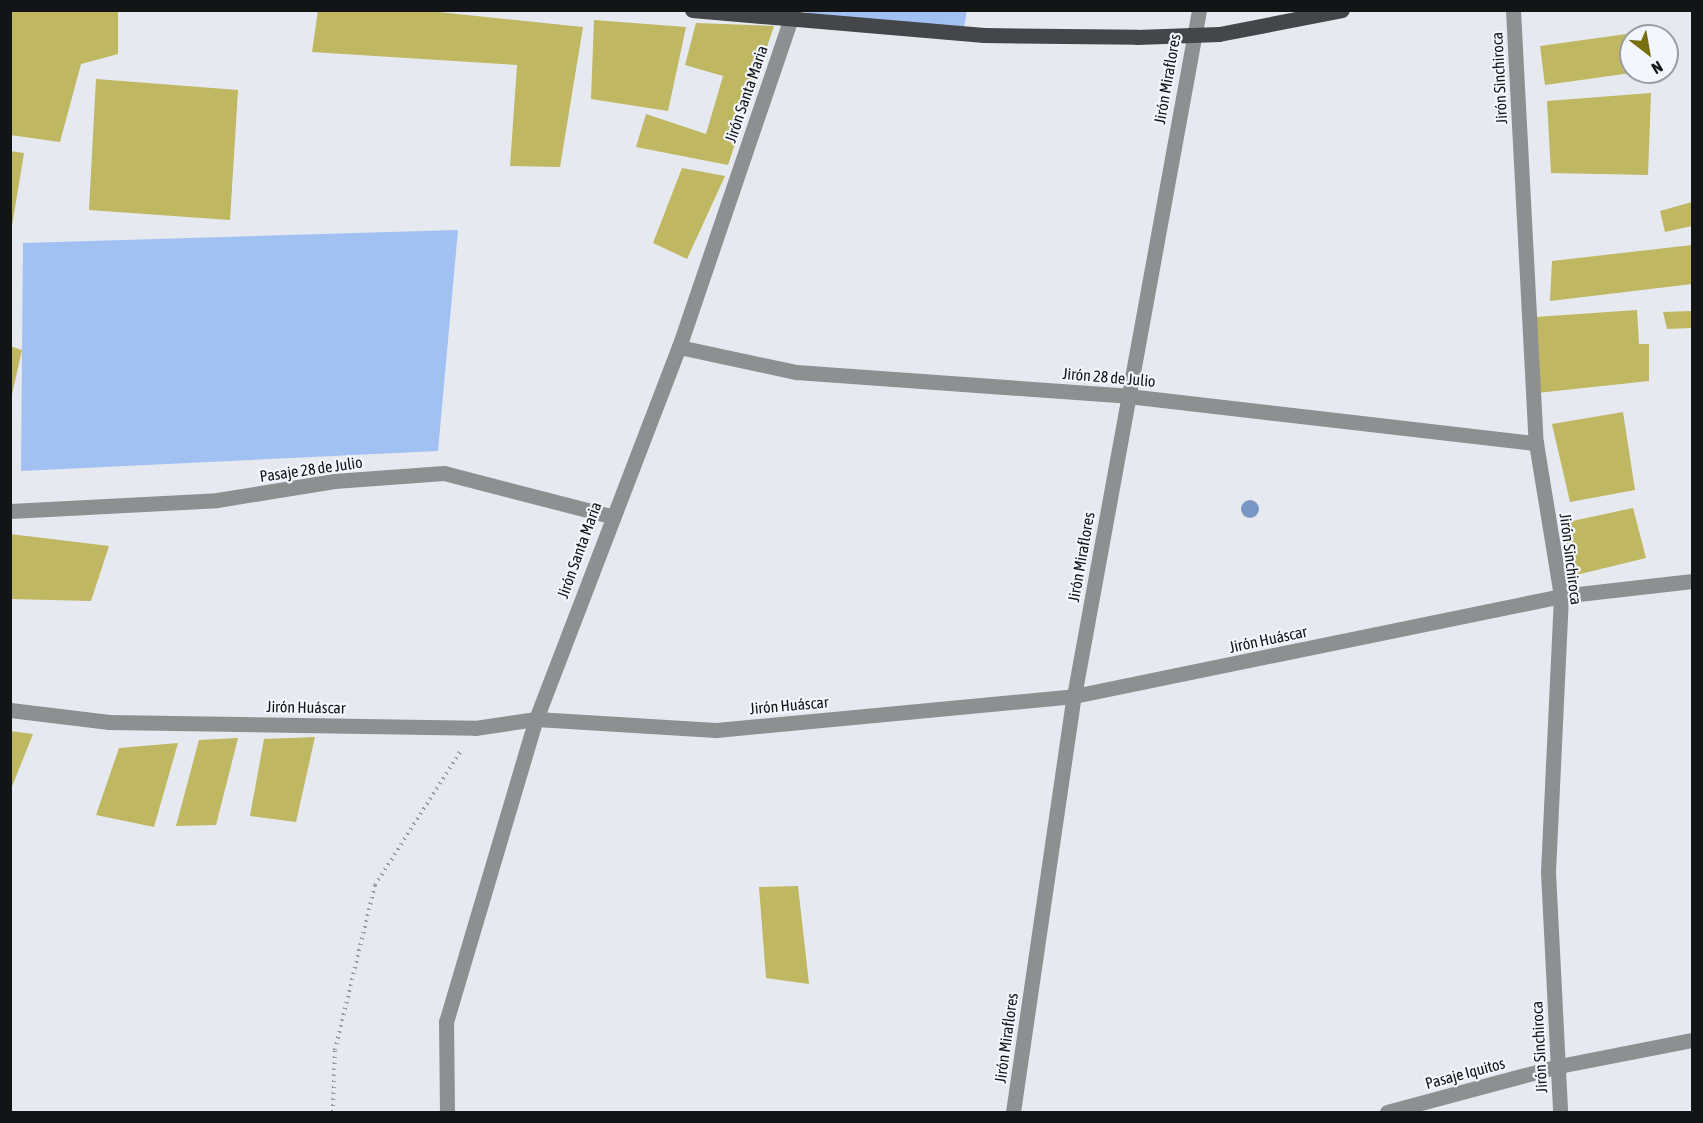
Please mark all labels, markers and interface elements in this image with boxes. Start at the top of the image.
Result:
north arrow [1619,24,1679,84]
street label: Jirón Sinchiroca [1487,32,1511,124]
street label: Jirón Miraflores [1150,33,1184,125]
street label: Jirón Santa Maria [720,43,772,145]
text: N [1649,58,1666,78]
street label: Jirón 28 de Julio [1062,363,1156,391]
street label: Pasaje 28 de Julio [258,452,364,486]
street label: Jirón Santa Maria [553,499,605,601]
street label: Jirón Miraflores [1064,511,1098,603]
street label: Jirón Sinchiroca [1556,512,1586,606]
street label: Jirón Huáscar [1227,621,1309,657]
street label: Jirón Huáscar [749,692,829,718]
street label: Jirón Huáscar [266,697,346,717]
street label: Jirón Miraflores [990,992,1022,1084]
street label: Jirón Sinchiroca [1527,1001,1551,1093]
street label: Pasaje Iquitos [1423,1053,1507,1093]

